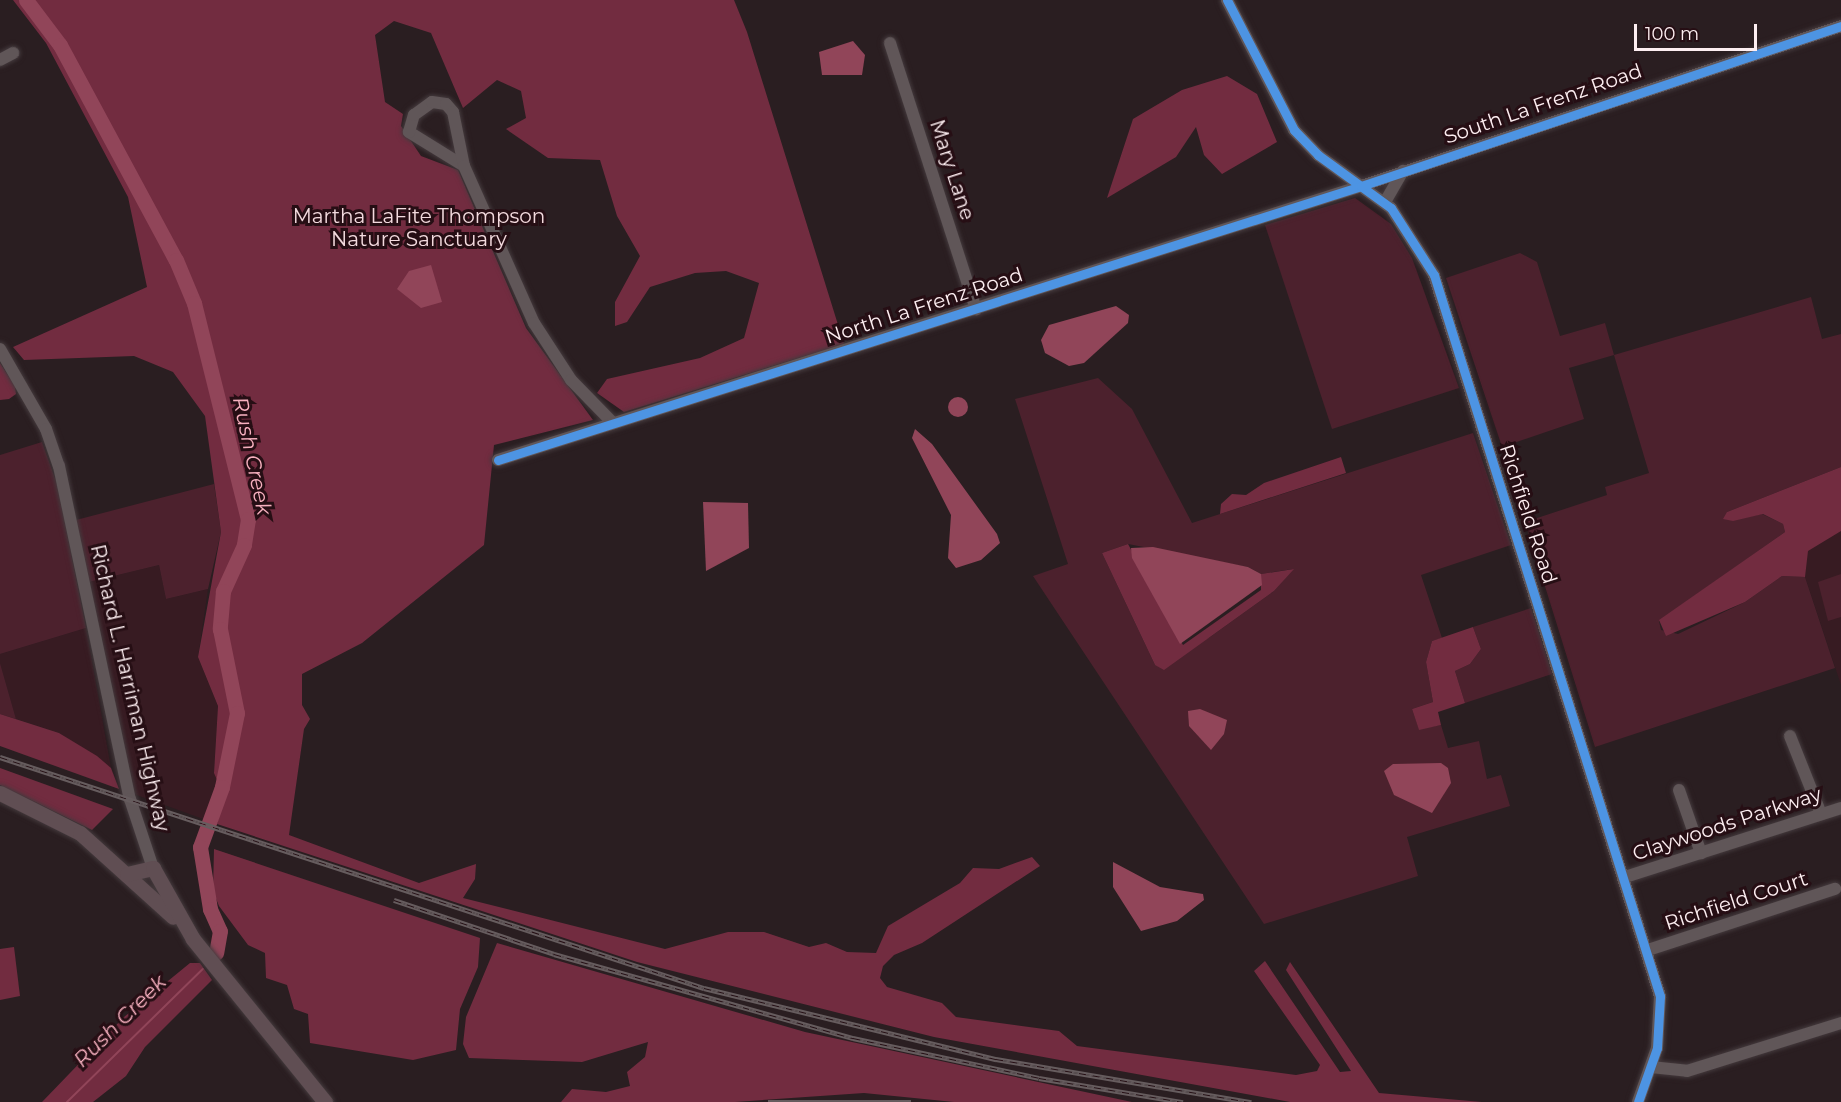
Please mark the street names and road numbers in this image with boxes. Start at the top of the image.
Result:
street label: South La Frenz Road [1441,59,1645,149]
street label: Mary Lane [925,117,979,223]
street label: North La Frenz Road [822,263,1026,349]
street label: Richfield Road [1494,441,1562,587]
street label: Richard L. Harriman Highway [85,542,175,834]
street label: Claywoods Parkway [1630,782,1824,866]
street label: Richfield Court [1661,867,1811,935]

